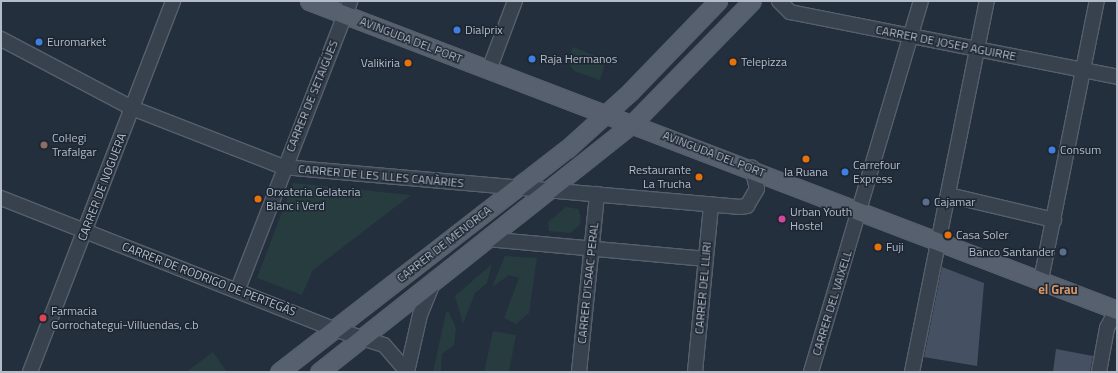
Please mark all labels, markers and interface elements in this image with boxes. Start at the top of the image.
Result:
street label: AVINGUDA DEL PORT [358,14,464,66]
street label: CARRER DE JOSEP AGUIRRE [874,22,1018,64]
place label: Dialprix [465,23,503,37]
marker: Dialprix [452,25,462,35]
place label: Euromarket [47,35,106,49]
marker: Euromarket [34,37,44,47]
street label: CARRER DE SETAIGÜES [283,38,341,154]
place label: Raja Hermanos [540,52,617,66]
marker: Raja Hermanos [527,54,537,64]
place label: Telepizza [741,55,787,69]
place label: Valikiria [361,56,400,70]
marker: Telepizza [728,57,738,67]
marker: Valikiria [403,58,413,68]
street label: AVINGUDA DEL PORT [661,128,767,180]
place label: Col·legi Trafalgar [52,131,97,159]
street label: CARRER DE NOGUERA [75,131,129,243]
marker: Col·legi Trafalgar [39,140,49,150]
place label: Consum [1060,143,1101,157]
marker: Consum [1047,145,1057,155]
marker: la Ruana [801,154,811,164]
place label: Carrefour Express [853,158,901,186]
street label: CARRER DE LES ILLES CANÀRIES [298,162,464,190]
place label: Restaurante La Trucha [629,163,691,191]
place label: la Ruana [784,165,828,179]
marker: Carrefour Express [840,167,850,177]
marker: Restaurante La Trucha [694,172,704,182]
place label: Orxateria Gelateria Blanc i Verd [266,185,360,213]
marker: Orxateria Gelateria Blanc i Verd [253,194,263,204]
place label: Cajamar [934,195,975,209]
marker: Cajamar [921,197,931,207]
street label: CARRER DE MENORCA [394,203,494,285]
place label: Urban Youth Hostel [790,205,852,233]
marker: Urban Youth Hostel [777,214,787,224]
street label: CARRER D'ISAAC PERAL [574,222,602,344]
place label: Casa Soler [956,228,1009,242]
marker: Casa Soler [943,230,953,240]
street label: CARRER DE RODRIGO DE PERTEGÀS [120,239,298,319]
place label: Fuji [886,240,904,254]
street label: CARRER DEL LLIRI [692,241,714,335]
marker: Fuji [873,242,883,252]
place label: Banco Santander [969,245,1055,259]
marker: Banco Santander [1058,247,1068,257]
street label: CARRER DEL VAIXELL [809,249,855,357]
district label: el Grau [1038,281,1078,297]
place label: Farmacia Gorrochategui-Villuendas, c.b [51,304,199,332]
marker: Farmacia Gorrochategui-Villuendas, c.b [38,313,48,323]

